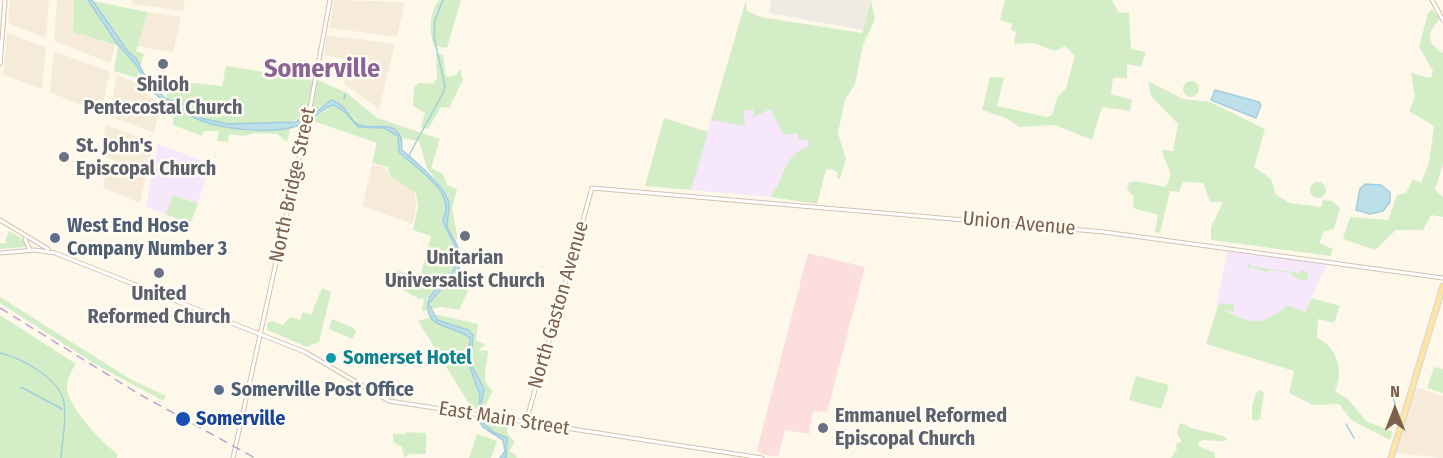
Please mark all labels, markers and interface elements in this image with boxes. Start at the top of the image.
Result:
district label: Somerville [264,54,380,86]
marker: Shiloh Pentecostal Church [156,57,170,71]
place label: Shiloh Pentecostal Church [84,73,242,120]
street label: North Bridge Street [265,105,321,265]
place label: St. John's Episcopal Church [76,134,216,181]
marker: St. John's Episcopal Church [57,150,71,164]
street label: Union Avenue [962,207,1076,241]
place label: West End Hose Company Number 3 [67,214,227,261]
street label: North Gaston Avenue [524,218,594,392]
marker: Unitarian Universalist Church [458,229,472,243]
marker: West End Hose Company Number 3 [48,231,62,245]
place label: Unitarian Universalist Church [385,246,545,293]
marker: United Reformed Church [152,266,166,280]
place label: United Reformed Church [87,282,231,329]
place label: Somerset Hotel [343,346,472,370]
marker: Somerset Hotel [324,351,338,365]
place label: Somerville Post Office [231,378,414,402]
north arrow [1365,380,1425,440]
text: N [1390,382,1400,401]
marker: Somerville Post Office [212,383,226,397]
street label: East Main Street [437,397,571,441]
place label: Emmanuel Reformed Episcopal Church [835,404,1007,451]
place label: Somerville [196,407,285,431]
marker: Somerville [174,410,192,428]
marker: Emmanuel Reformed Episcopal Church [816,421,830,435]

